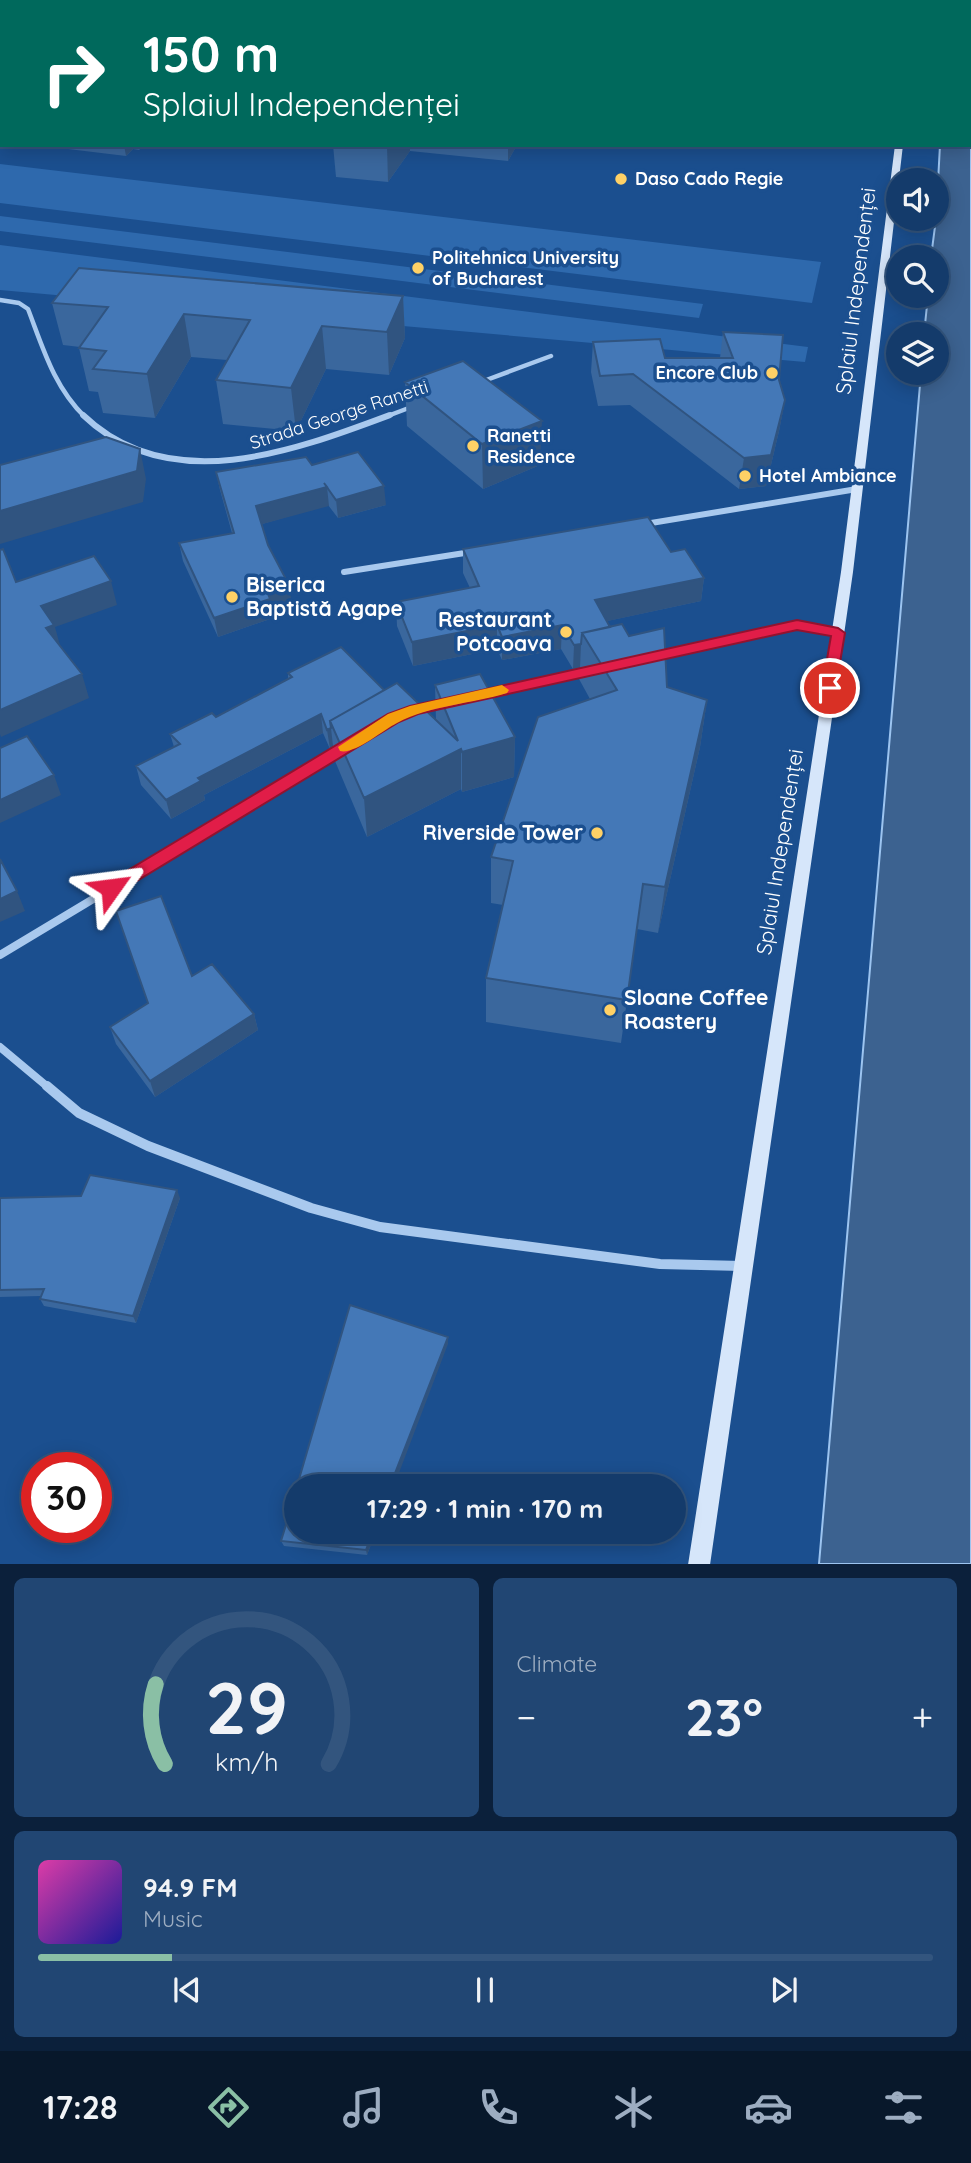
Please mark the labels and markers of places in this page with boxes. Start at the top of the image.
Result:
place label: Daso Cado Regie [635,167,783,190]
marker: Daso Cado Regie [613,171,629,187]
place label: Politehnica University of Bucharest [432,246,619,290]
marker: Politehnica University of Bucharest [410,260,426,276]
place label: Encore Club [655,361,758,384]
marker: Encore Club [764,365,780,381]
place label: Ranetti Residence [487,424,575,468]
marker: Ranetti Residence [465,438,481,454]
place label: Hotel Ambiance [759,464,897,487]
marker: Hotel Ambiance [737,468,753,484]
place label: Biserica Baptistă Agape [246,571,403,621]
marker: Biserica Baptistă Agape [224,589,240,605]
place label: Restaurant Potcoava [438,606,552,656]
marker: Restaurant Potcoava [558,624,574,640]
pin [800,658,860,718]
place label: Riverside Tower [423,819,583,845]
marker: Riverside Tower [589,825,605,841]
place label: Sloane Coffee Roastery [624,984,768,1034]
marker: Sloane Coffee Roastery [602,1002,618,1018]

